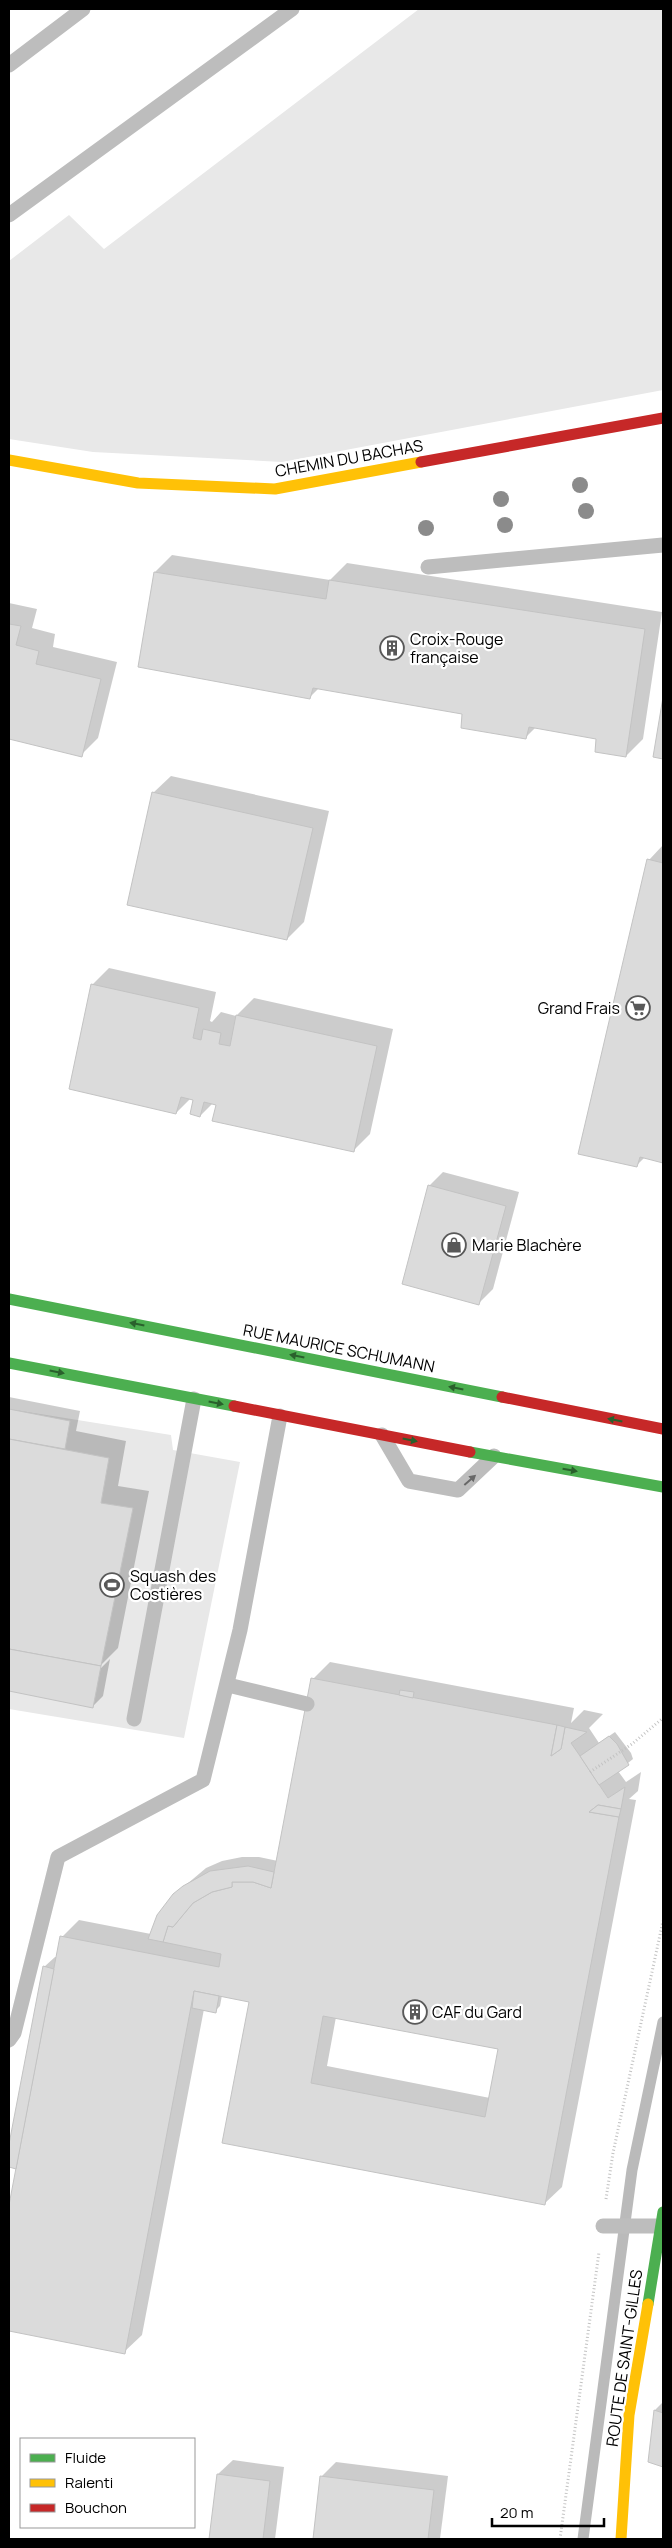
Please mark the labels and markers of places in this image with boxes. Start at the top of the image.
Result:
place label: Croix-Rouge française [410,628,503,668]
building icon: Croix-Rouge française [379,635,405,661]
supermarket icon: Grand Frais [625,995,651,1021]
place label: Grand Frais [538,997,620,1019]
shop icon: Marie Blachère [441,1232,467,1258]
place label: Marie Blachère [472,1234,582,1256]
place label: Squash des Costières [130,1565,216,1605]
sports icon: Squash des Costières [99,1572,125,1598]
building icon: CAF du Gard [402,1999,428,2025]
place label: CAF du Gard [432,2001,522,2023]

